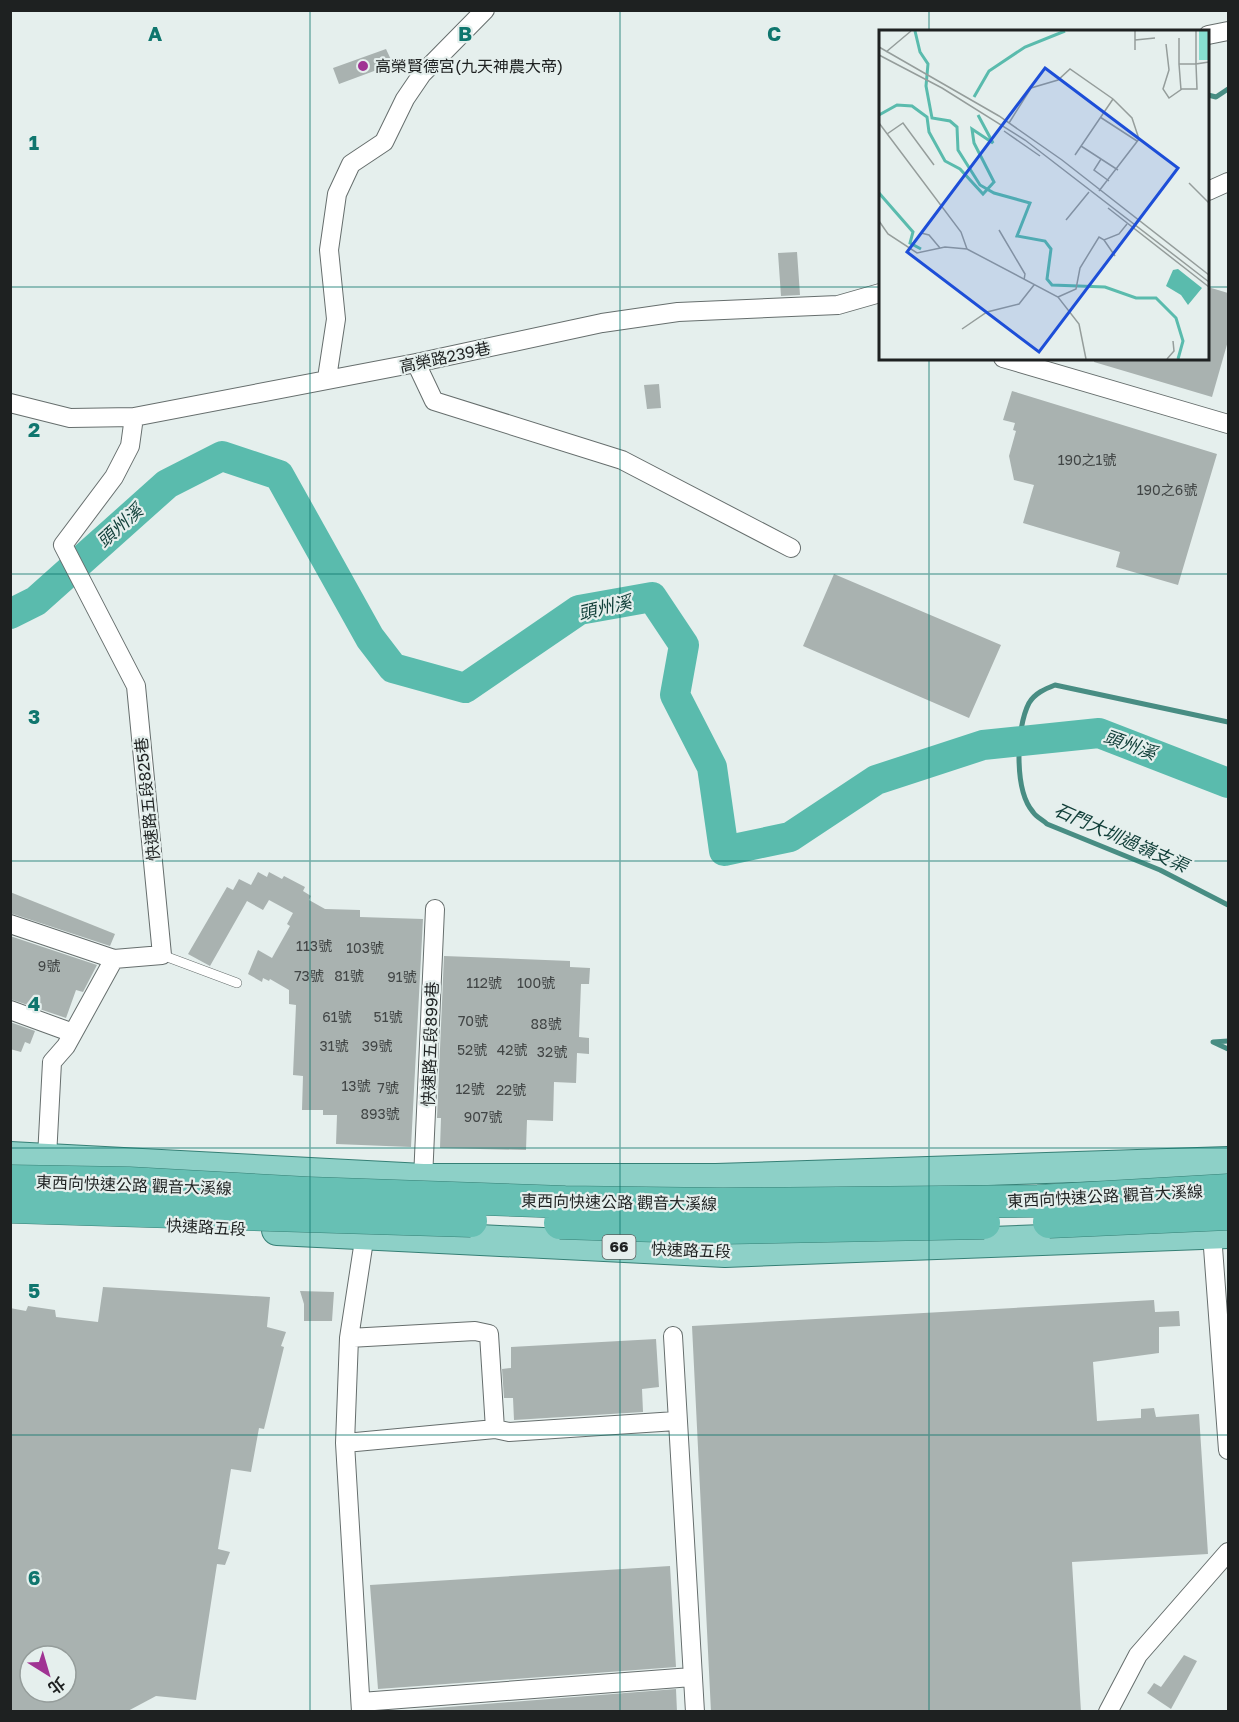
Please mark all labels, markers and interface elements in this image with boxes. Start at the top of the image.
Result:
text: A [148,21,162,45]
text: B [458,21,472,45]
text: C [767,21,781,45]
inset map [879,30,1209,360]
place label: 高榮賢德宮(九天神農大帝) [375,56,563,76]
marker: 高榮賢德宮(九天神農大帝) [356,59,370,73]
text: 1 [29,130,39,154]
street label: 高榮路239巷 [398,338,492,376]
text: 2 [28,417,40,441]
house number: 190之1號 [1058,451,1116,468]
house number: 190之6號 [1137,481,1197,498]
water label: 頭州溪 [92,497,149,551]
water label: 頭州溪 [576,590,636,624]
text: 3 [28,704,40,728]
water label: 頭州溪 [1101,724,1162,765]
street label: 快速路五段825巷 [131,736,163,862]
water label: 石門大圳過嶺支渠 [1051,798,1194,878]
house number: 113號 [296,937,332,954]
house number: 103號 [346,939,384,956]
house number: 9號 [38,957,60,974]
house number: 73號 [294,967,324,984]
house number: 81號 [334,967,364,984]
house number: 91號 [387,968,417,985]
house number: 112號 [466,974,502,991]
house number: 100號 [517,974,555,991]
street label: 快速路五段899巷 [418,981,442,1107]
text: 4 [28,991,40,1015]
house number: 61號 [322,1008,352,1025]
house number: 51號 [374,1008,402,1025]
house number: 70號 [458,1012,488,1029]
house number: 88號 [530,1015,562,1032]
house number: 31號 [320,1037,348,1054]
house number: 39號 [362,1037,392,1054]
house number: 52號 [457,1041,487,1058]
house number: 42號 [497,1041,527,1058]
house number: 32號 [537,1043,567,1060]
house number: 13號 [342,1077,370,1094]
house number: 7號 [377,1079,399,1096]
house number: 12號 [456,1080,484,1097]
house number: 22號 [496,1081,526,1098]
house number: 893號 [360,1105,400,1122]
house number: 907號 [464,1108,502,1125]
street label: 東西向快速公路 觀音大溪線 [36,1172,232,1198]
street label: 東西向快速公路 觀音大溪線 [1007,1181,1203,1211]
street label: 東西向快速公路 觀音大溪線 [521,1190,717,1214]
street label: 快速路五段 [166,1215,246,1239]
road number: 66 [602,1235,636,1259]
street label: 快速路五段 [651,1239,731,1261]
text: 5 [28,1278,40,1302]
text: 6 [28,1565,40,1589]
north arrow [18,1644,78,1704]
text: 北 [45,1673,69,1699]

